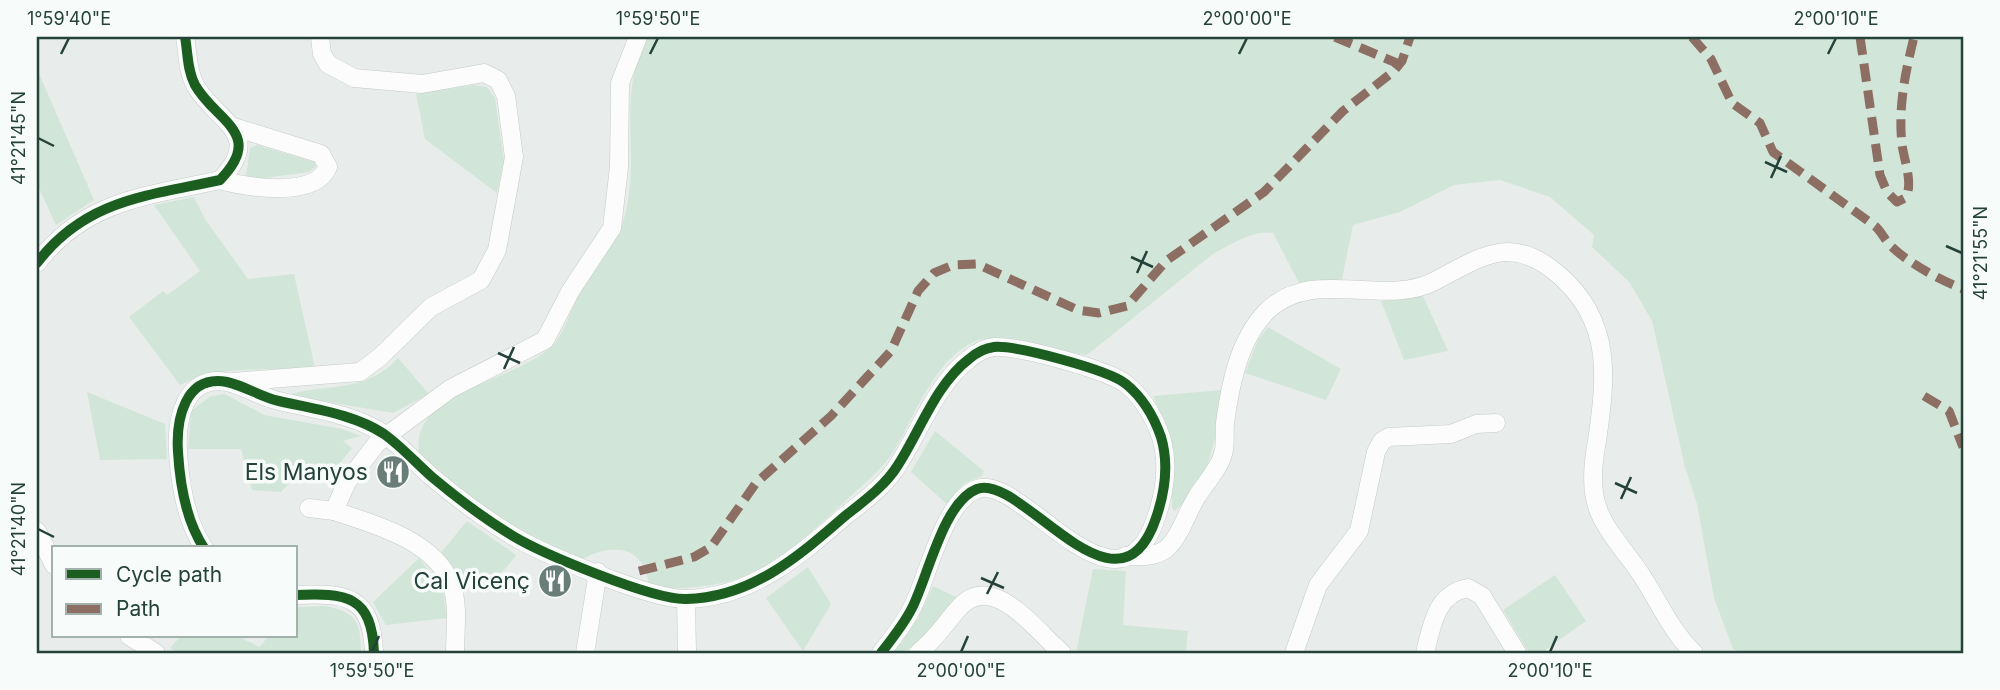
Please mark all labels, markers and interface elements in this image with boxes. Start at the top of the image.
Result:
text: 1°59'40"E [27,8,111,29]
text: 1°59'50"E [616,8,700,29]
text: 2°00'00"E [1202,8,1292,29]
text: 2°00'10"E [1793,8,1879,29]
text: 41°21'45"N [8,91,29,185]
text: 41°21'55"N [1970,206,1991,300]
restaurant icon: Els Manyos [374,453,412,491]
place label: Els Manyos [245,458,368,486]
text: 41°21'40"N [8,482,29,576]
legend [52,546,298,638]
text: Cycle path [116,562,222,587]
restaurant icon: Cal Vicenç [536,562,574,600]
place label: Cal Vicenç [414,567,530,595]
text: Path [116,596,161,621]
text: 1°59'50"E [330,660,414,681]
text: 2°00'00"E [916,660,1006,681]
text: 2°00'10"E [1507,660,1593,681]

